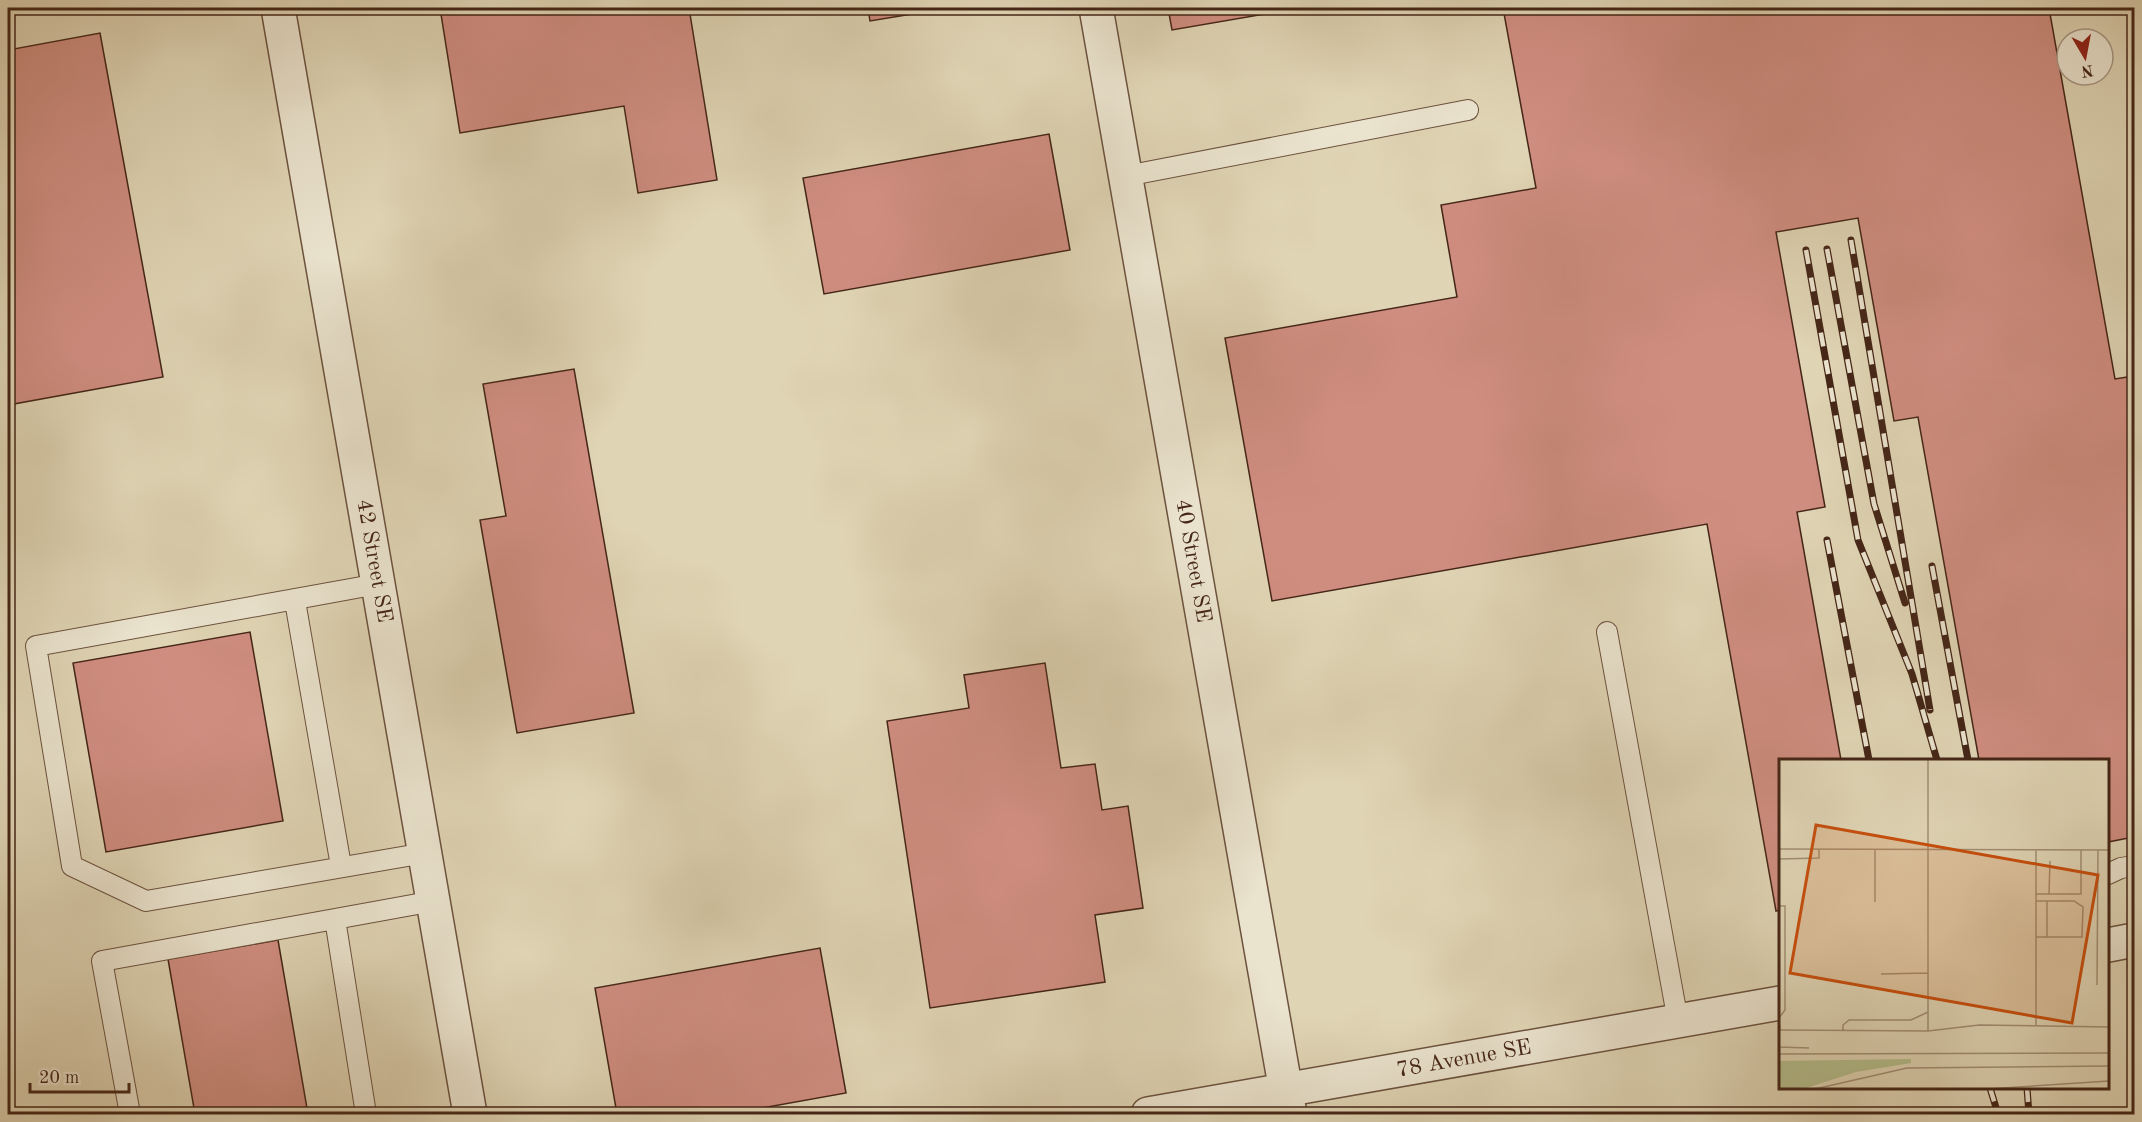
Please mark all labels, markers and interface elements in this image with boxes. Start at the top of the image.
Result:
north arrow [2055,27,2115,87]
text: N [2079,61,2095,79]
street label: 42 Street SE [352,498,396,624]
street label: 40 Street SE [1171,498,1215,624]
inset map [1779,759,2109,1089]
street label: 78 Avenue SE [1395,1036,1533,1082]
scale bar [30,1056,129,1094]
text: 20 m [39,1069,79,1087]

